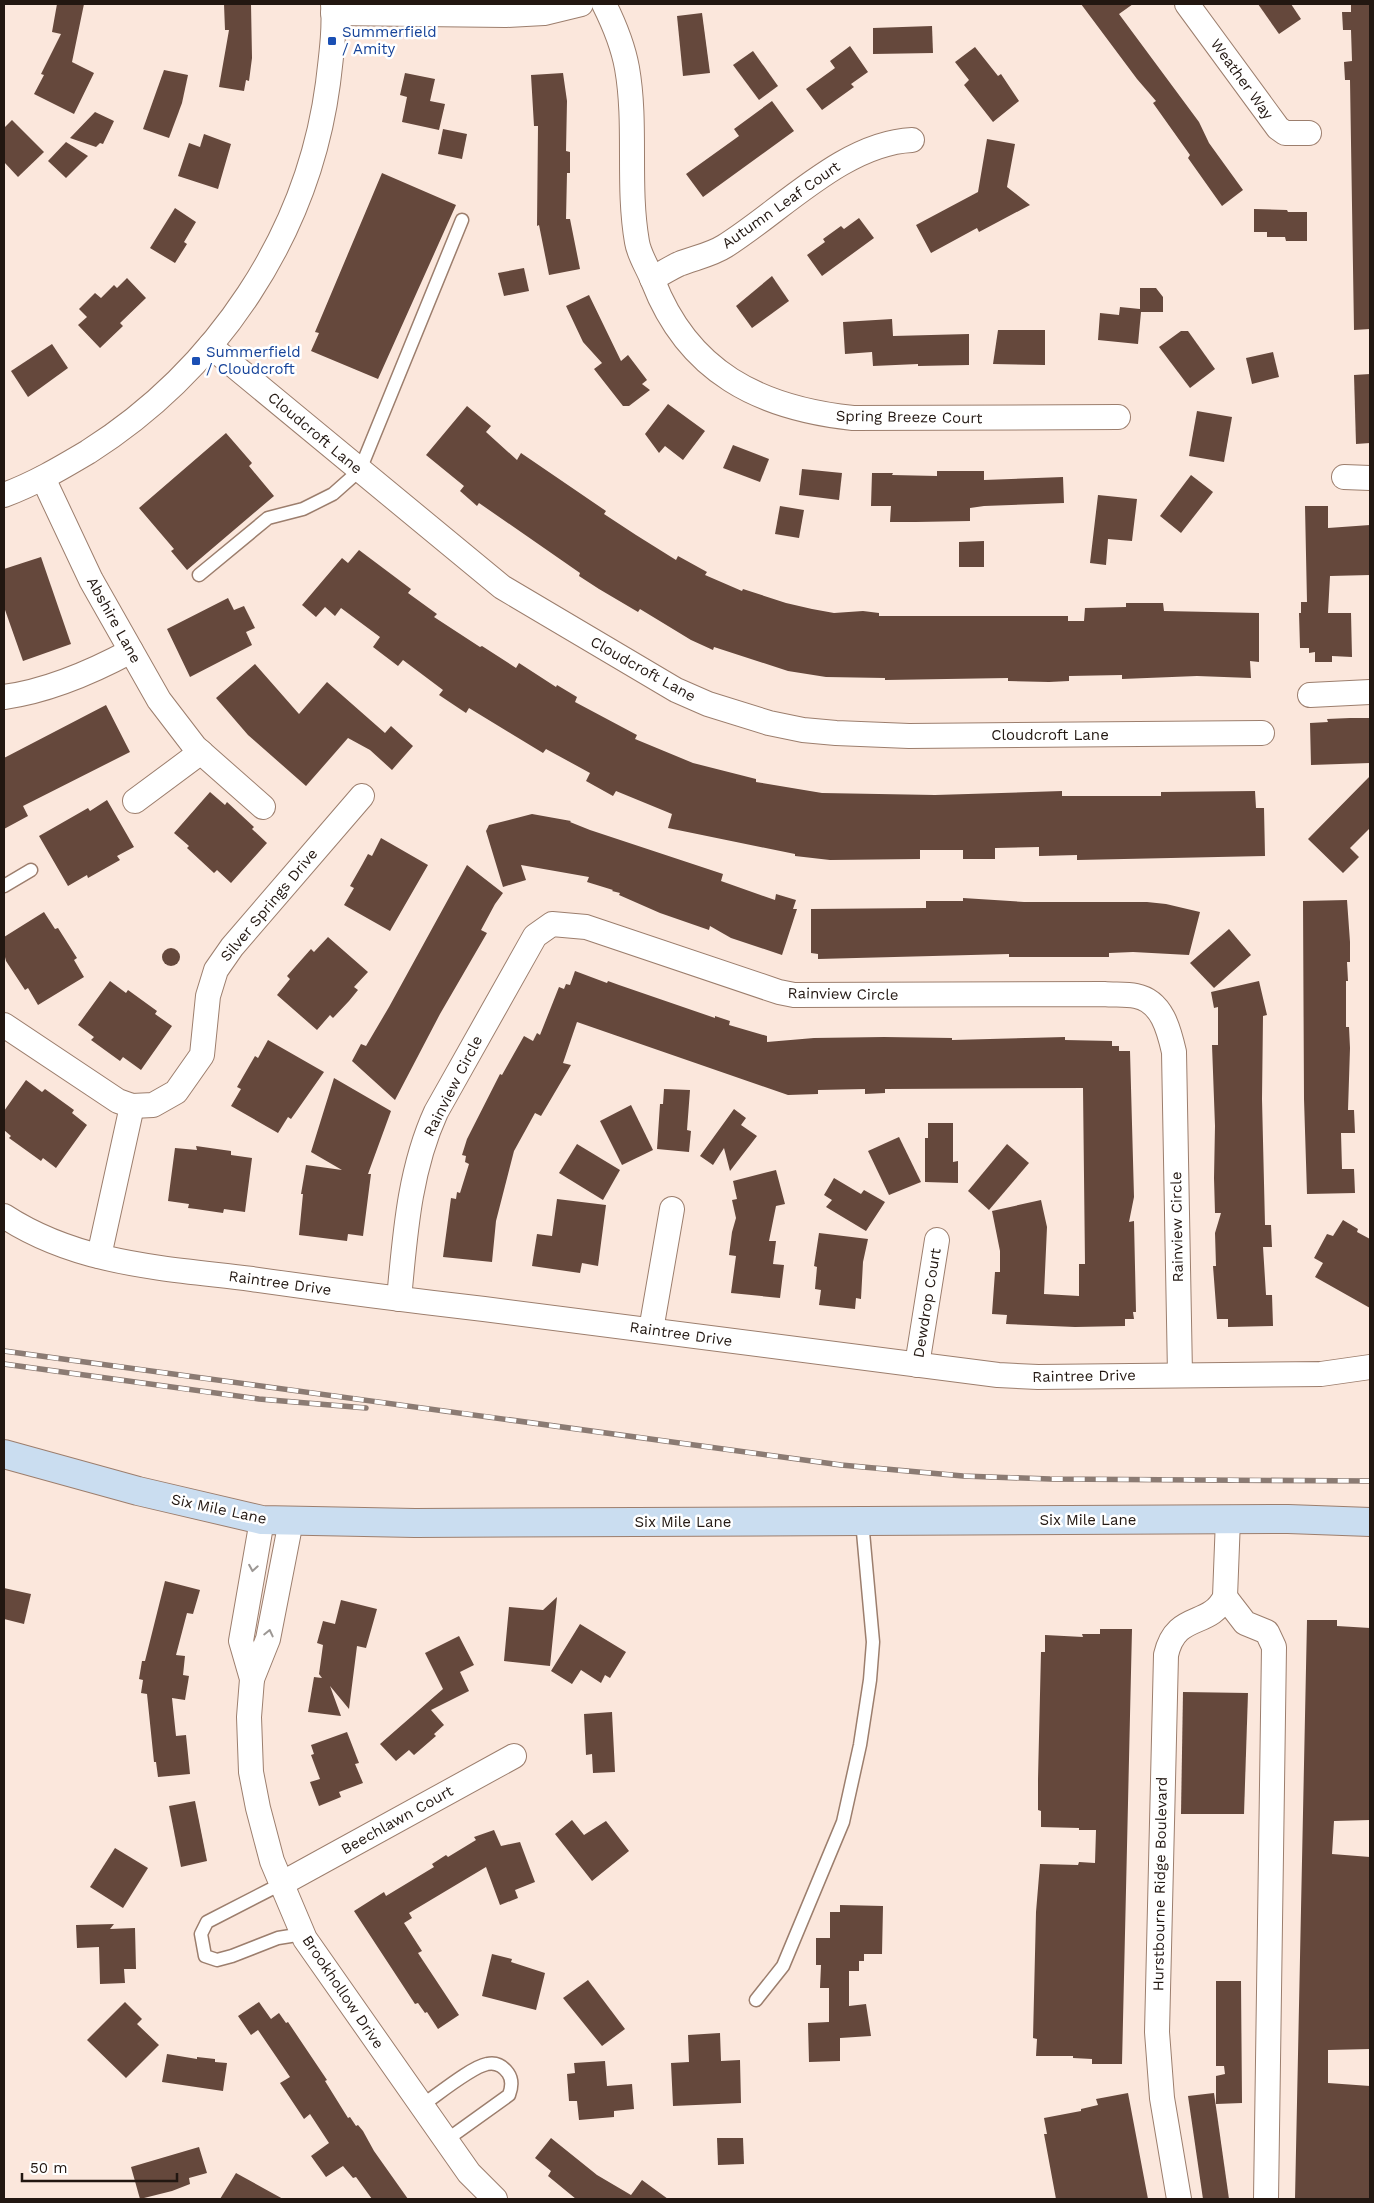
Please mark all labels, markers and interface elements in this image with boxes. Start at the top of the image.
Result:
place label: Summerfield / Amity [342,23,437,58]
marker: Summerfield / Amity [326,35,338,47]
street label: Weather Way [1207,35,1277,123]
street label: Autumn Leaf Court [719,157,844,253]
place label: Summerfield / Cloudcroft [206,343,301,378]
marker: Summerfield / Cloudcroft [190,355,202,367]
street label: Cloudcroft Lane [264,388,366,478]
street label: Spring Breeze Court [836,407,983,427]
street label: Abshire Lane [83,574,145,666]
street label: Cloudcroft Lane [587,633,699,705]
street label: Cloudcroft Lane [991,726,1109,744]
street label: Silver Springs Drive [217,845,321,965]
street label: Rainview Circle [787,984,899,1004]
street label: Rainview Circle [420,1032,486,1140]
street label: Rainview Circle [1167,1171,1187,1283]
street label: Dewdrop Court [909,1246,945,1359]
street label: Raintree Drive [227,1267,333,1299]
street label: Raintree Drive [628,1318,734,1350]
street label: Raintree Drive [1032,1366,1136,1386]
street label: Six Mile Lane [170,1490,268,1528]
street label: Six Mile Lane [1040,1511,1136,1529]
street label: Six Mile Lane [635,1513,731,1531]
one-way arrow [249,1564,259,1572]
one-way arrow [263,1629,274,1638]
street label: Hurstbourne Ridge Boulevard [1149,1777,1171,1991]
street label: Beechlawn Court [338,1781,457,1858]
street label: Brookhollow Drive [298,1932,388,2052]
scale bar [22,2150,178,2182]
text: 50 m [30,2159,67,2177]

